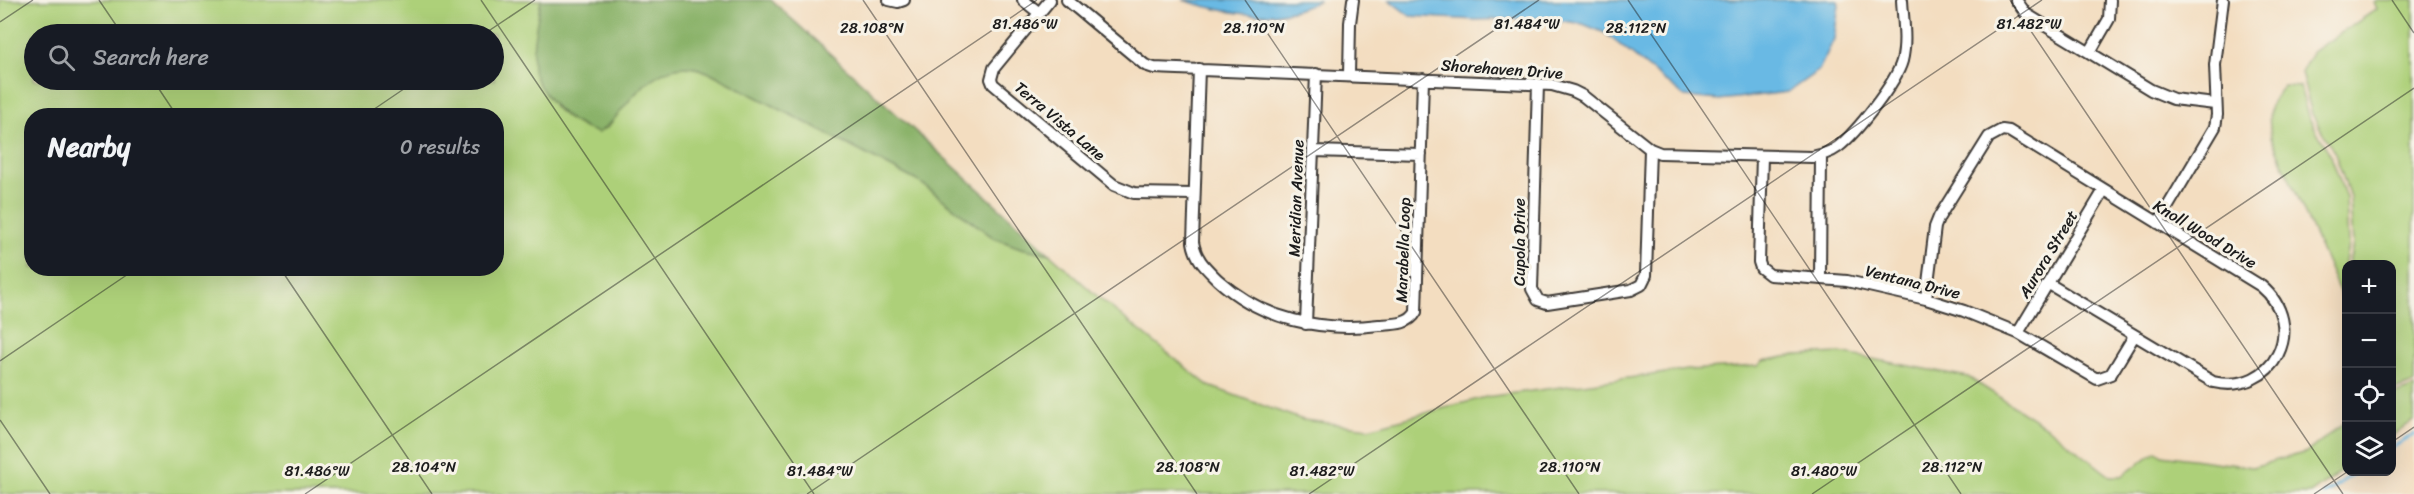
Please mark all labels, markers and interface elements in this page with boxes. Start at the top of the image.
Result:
text: 81.486°W [993,11,1058,37]
text: 81.484°W [1494,11,1560,37]
text: 81.482°W [1996,11,2062,37]
text: 28.108°N [840,15,905,41]
text: 28.110°N [1223,15,1285,41]
text: 28.112°N [1606,15,1667,41]
search box [24,24,504,90]
text: Search here [93,38,209,77]
icon: search [45,41,78,74]
street label: Shorehaven Drive [1440,50,1564,88]
street label: Terra Vista Lane [1008,74,1113,168]
text: Nearby [48,124,130,170]
text: 0 results [400,130,480,165]
street label: Meridian Avenue [1279,139,1313,257]
street label: Knoll Wood Drive [2147,191,2263,277]
street label: Marabella Loop [1387,196,1419,303]
street label: Cupola Drive [1505,198,1534,286]
street label: Aurora Street [2010,204,2086,305]
street label: Ventana Drive [1862,256,1964,308]
map controls [2342,260,2396,476]
button: + [2342,260,2396,314]
button: − [2342,314,2396,368]
button: locate [2342,368,2396,422]
button: layers [2342,422,2396,476]
text: 28.104°N [392,454,457,480]
text: 28.108°N [1156,454,1221,480]
text: 28.110°N [1539,454,1601,480]
text: 28.112°N [1922,454,1983,480]
text: 81.486°W [285,458,350,484]
text: 81.484°W [787,458,853,484]
text: 81.482°W [1289,458,1355,484]
text: 81.480°W [1791,458,1857,484]

